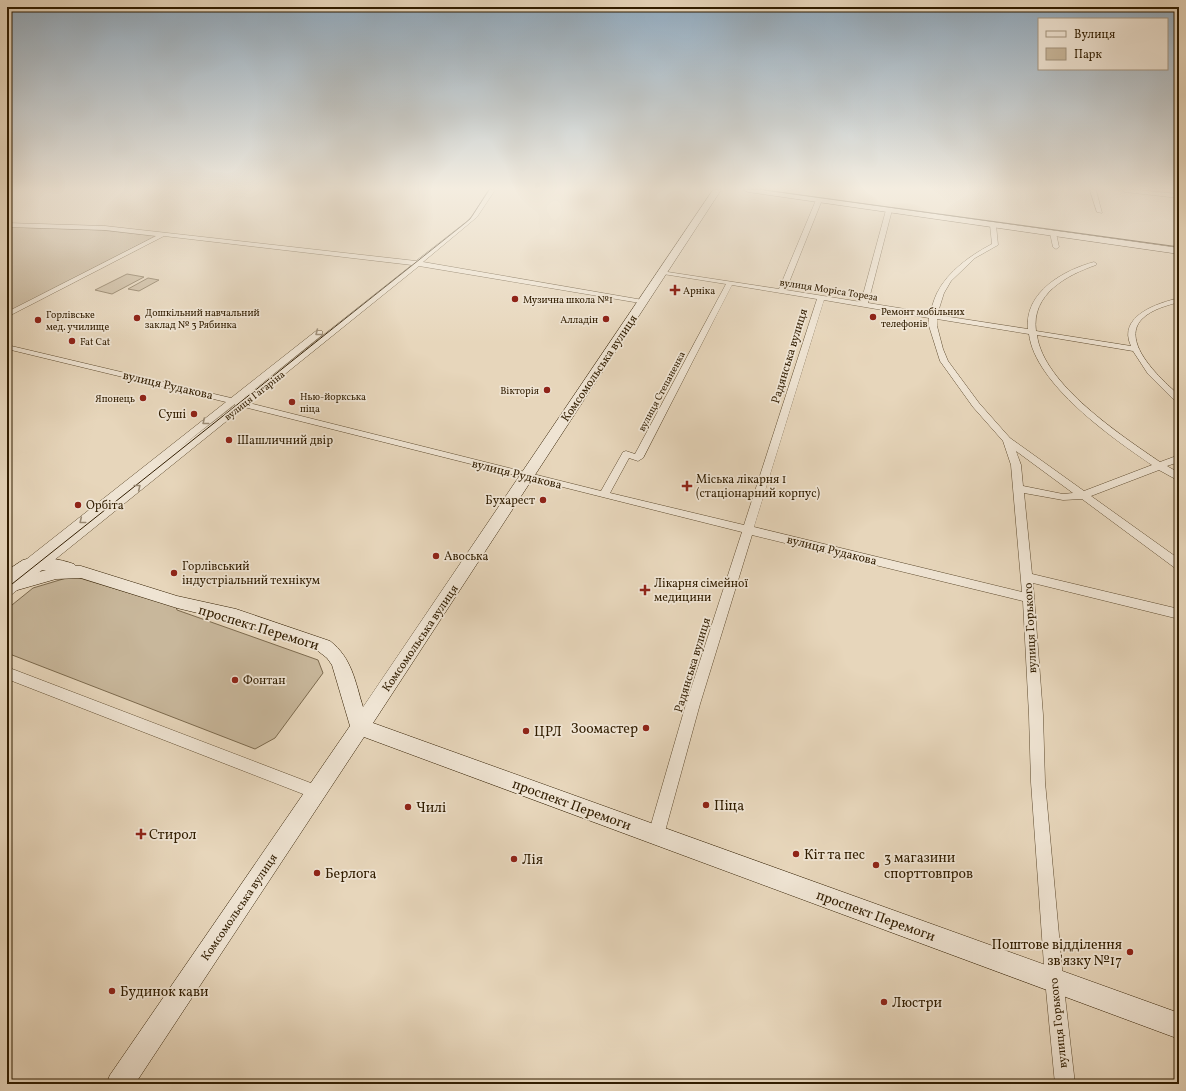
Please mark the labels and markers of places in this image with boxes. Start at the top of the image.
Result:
place label: Арніка [683,284,715,298]
marker: Арніка [670,285,680,295]
place label: Музична школа №1 [523,293,613,307]
marker: Музична школа №1 [510,294,520,304]
place label: Ремонт мобільних телефонів [881,305,965,331]
place label: Дошкільний навчальний заклад № 3 Рябинка [145,306,260,332]
place label: Горлівське мед. училище [46,308,110,334]
marker: Ремонт мобільних телефонів [868,312,878,322]
marker: Дошкільний навчальний заклад № 3 Рябинка [132,313,142,323]
place label: Алладін [560,313,598,327]
marker: Алладін [601,314,611,324]
marker: Горлівське мед. училище [33,315,43,325]
place label: Fat Cat [80,335,111,349]
marker: Fat Cat [67,336,77,346]
place label: Вікторія [500,384,539,398]
marker: Вікторія [542,385,552,395]
place label: Нью-йоркська піца [300,390,366,416]
place label: Японець [95,392,135,406]
marker: Японець [138,393,148,403]
marker: Нью-йоркська піца [287,397,297,407]
place label: Суші [159,407,186,423]
marker: Суші [189,409,199,419]
place label: Шашличний двір [237,433,333,449]
marker: Шашличний двір [224,435,234,445]
place label: Міська лікарня 1 (стаціонарний корпус) [696,472,821,502]
marker: Міська лікарня 1 (стаціонарний корпус) [681,480,693,492]
place label: Бухарест [485,493,535,509]
marker: Бухарест [538,495,548,505]
place label: Орбіта [86,498,124,514]
marker: Орбіта [73,500,83,510]
place label: Авоська [444,549,488,565]
marker: Авоська [431,551,441,561]
place label: Горлівський індустріальний технікум [182,559,320,589]
marker: Горлівський індустріальний технікум [169,568,179,578]
place label: Лікарня сімейної медицини [654,576,748,606]
marker: Лікарня сімейної медицини [639,584,651,596]
place label: Фонтан [243,673,286,689]
marker: Фонтан [230,675,240,685]
place label: Зоомастер [571,720,638,739]
place label: ЦРЛ [534,723,562,742]
marker: Зоомастер [641,723,651,733]
marker: ЦРЛ [521,726,531,736]
place label: Піца [714,797,744,816]
place label: Чилі [416,799,446,818]
marker: Піца [701,800,711,810]
marker: Чилі [403,802,413,812]
place label: Стирол [149,826,197,845]
marker: Стирол [136,829,146,839]
place label: Кіт та пес [804,846,865,865]
marker: Кіт та пес [791,849,801,859]
place label: 3 магазини спорттовпров [884,849,973,884]
place label: Лія [522,851,543,870]
marker: Лія [509,854,519,864]
marker: 3 магазини спорттовпров [871,860,881,870]
place label: Берлога [325,865,376,884]
marker: Берлога [312,868,322,878]
place label: Поштове відділення зв'язку №17 [992,936,1122,971]
marker: Поштове відділення зв'язку №17 [1125,947,1135,957]
place label: Будинок кави [120,983,209,1002]
marker: Будинок кави [107,986,117,996]
place label: Люстри [892,994,942,1013]
marker: Люстри [879,997,889,1007]

